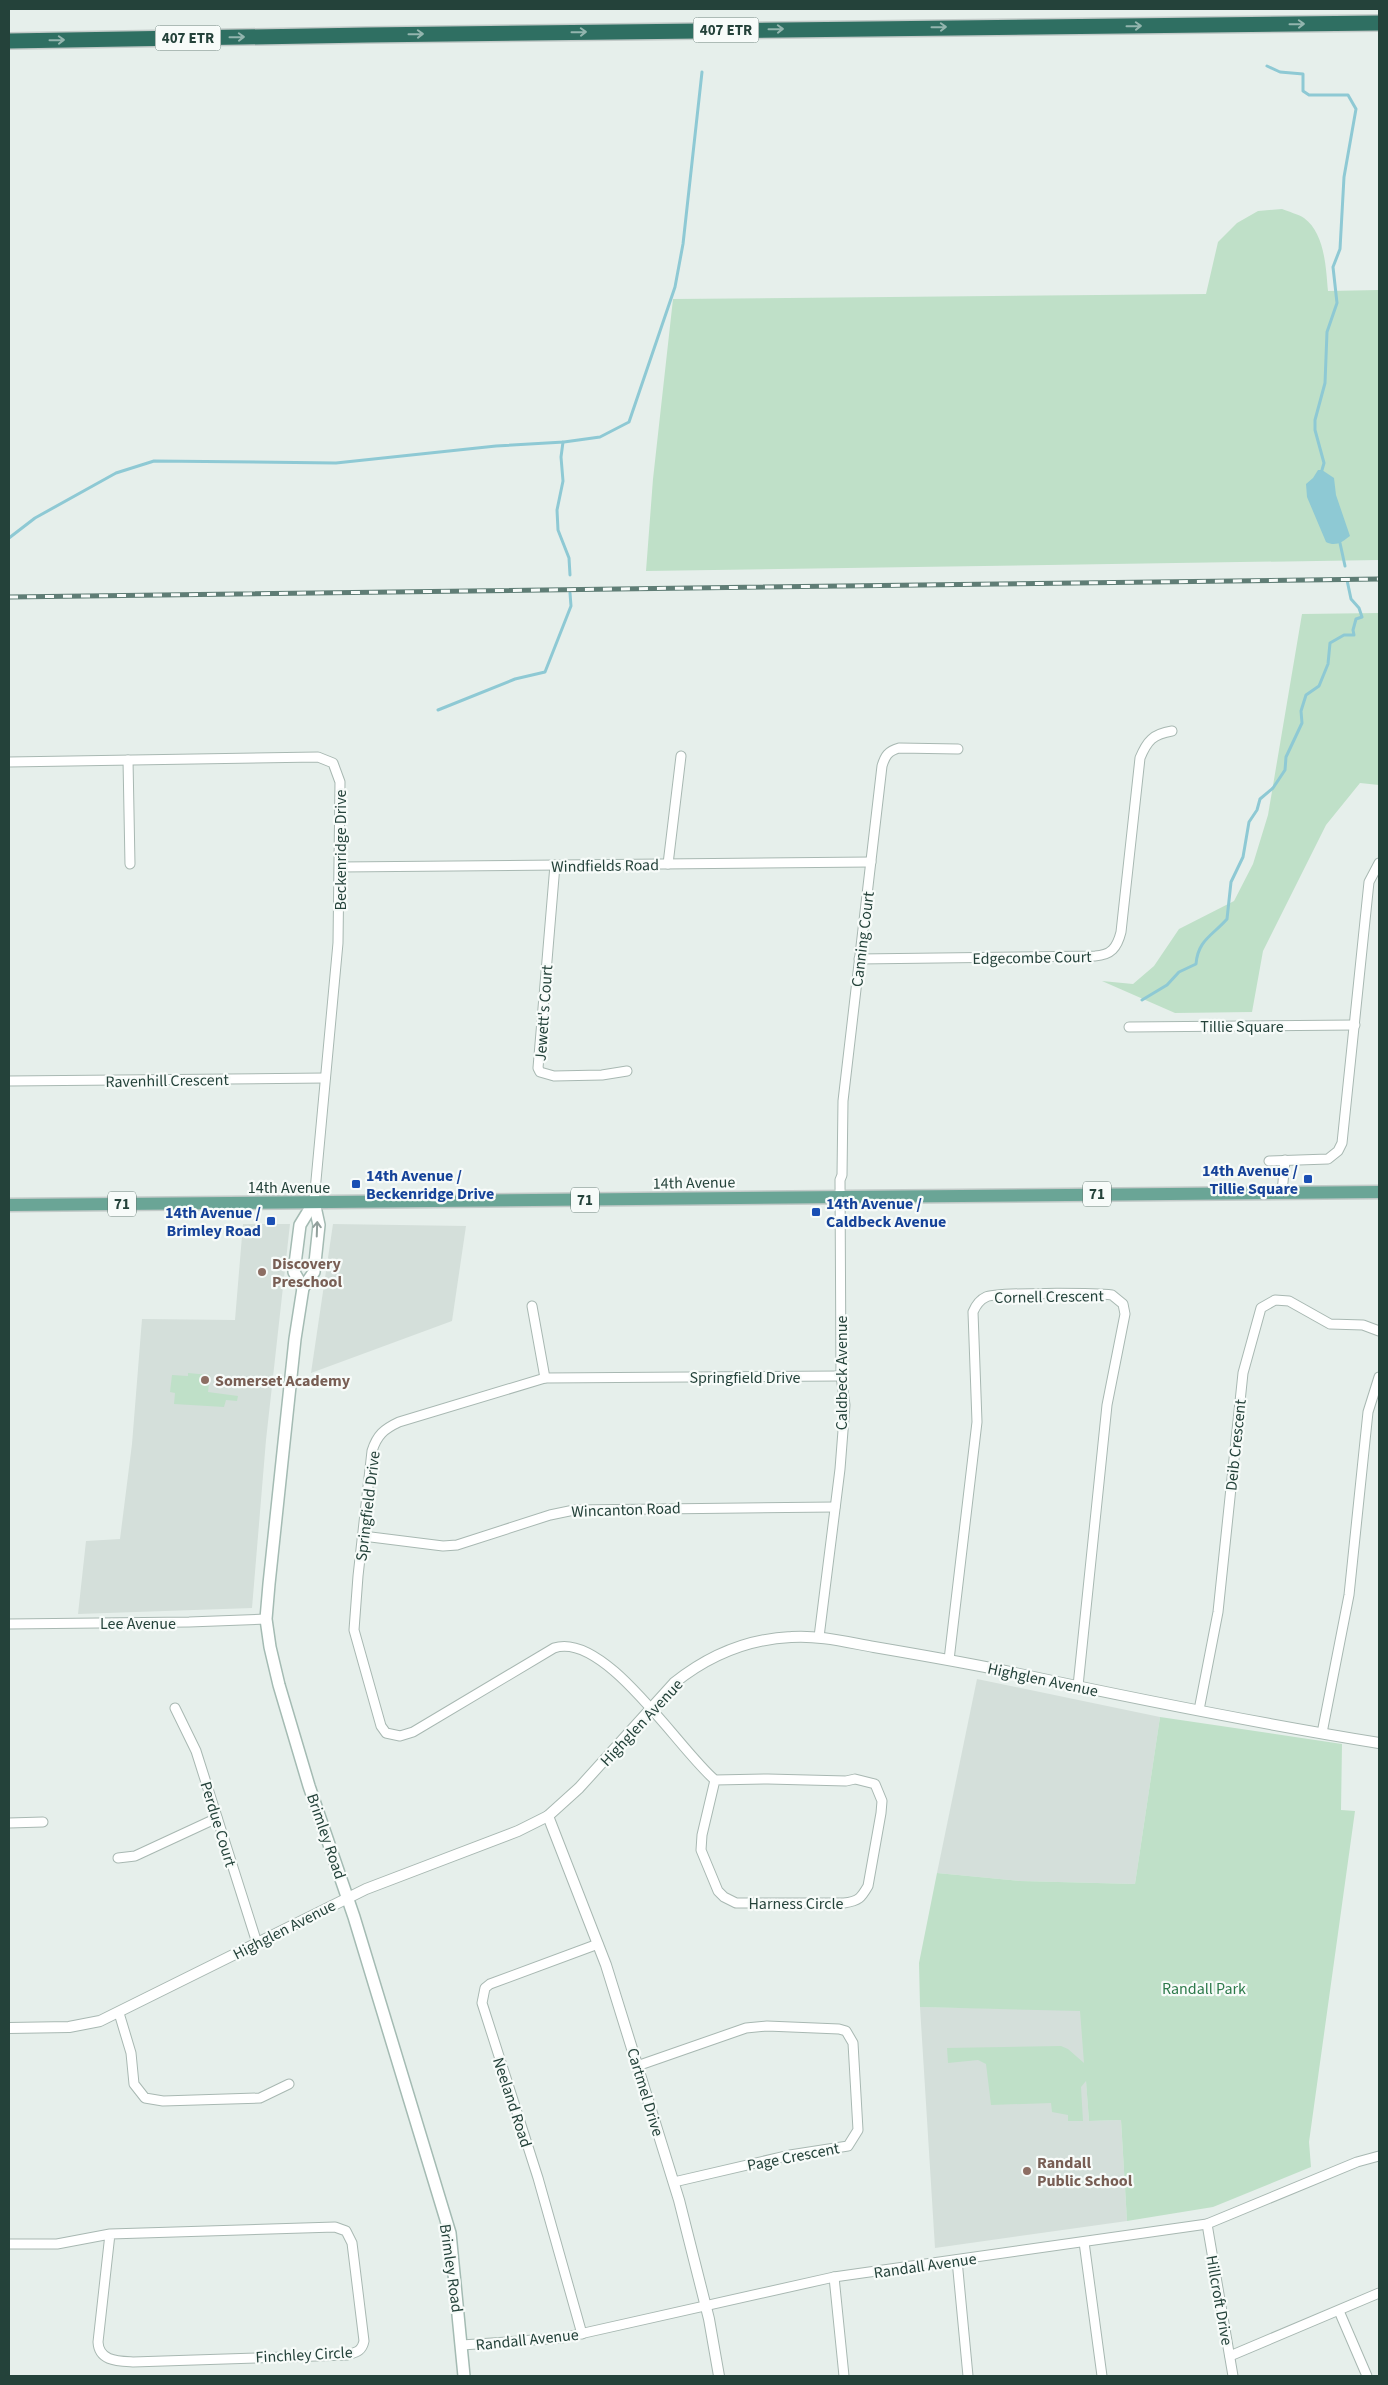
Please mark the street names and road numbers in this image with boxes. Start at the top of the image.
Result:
road number: 407 ETR [694,18,758,42]
road number: 407 ETR [156,26,220,50]
street label: Beckenridge Drive [330,789,352,911]
street label: Windfields Road [551,854,659,878]
street label: Canning Court [846,889,880,988]
street label: Edgecombe Court [972,946,1092,970]
street label: Jewett's Court [530,964,558,1062]
street label: Tillie Square [1200,1016,1284,1038]
street label: Ravenhill Crescent [105,1069,230,1093]
street label: 14th Avenue [653,1171,736,1195]
street label: 14th Avenue [248,1177,330,1199]
road number: 71 [1083,1182,1111,1206]
road number: 71 [571,1188,599,1212]
road number: 71 [108,1192,136,1216]
street label: Cornell Crescent [994,1285,1105,1309]
street label: Caldbeck Avenue [831,1316,853,1430]
street label: Springfield Drive [689,1367,801,1389]
street label: Deib Crescent [1220,1398,1252,1492]
street label: Springfield Drive [350,1450,386,1563]
street label: Wincanton Road [571,1497,681,1523]
street label: Lee Avenue [100,1613,176,1635]
street label: Highglen Avenue [985,1658,1100,1702]
street label: Highglen Avenue [595,1674,688,1771]
street label: Perdue Court [195,1779,242,1870]
street label: Brimley Road [301,1791,351,1882]
street label: Harness Circle [748,1893,844,1915]
street label: Highglen Avenue [229,1895,340,1965]
street label: Cartmel Drive [621,2045,669,2139]
street label: Neeland Road [487,2054,537,2150]
street label: Page Crescent [745,2137,842,2177]
street label: Brimley Road [434,2222,468,2314]
street label: Randall Avenue [872,2248,978,2284]
street label: Hillcroft Drive [1200,2253,1238,2347]
street label: Randall Avenue [474,2324,580,2356]
street label: Finchley Circle [255,2341,353,2369]

